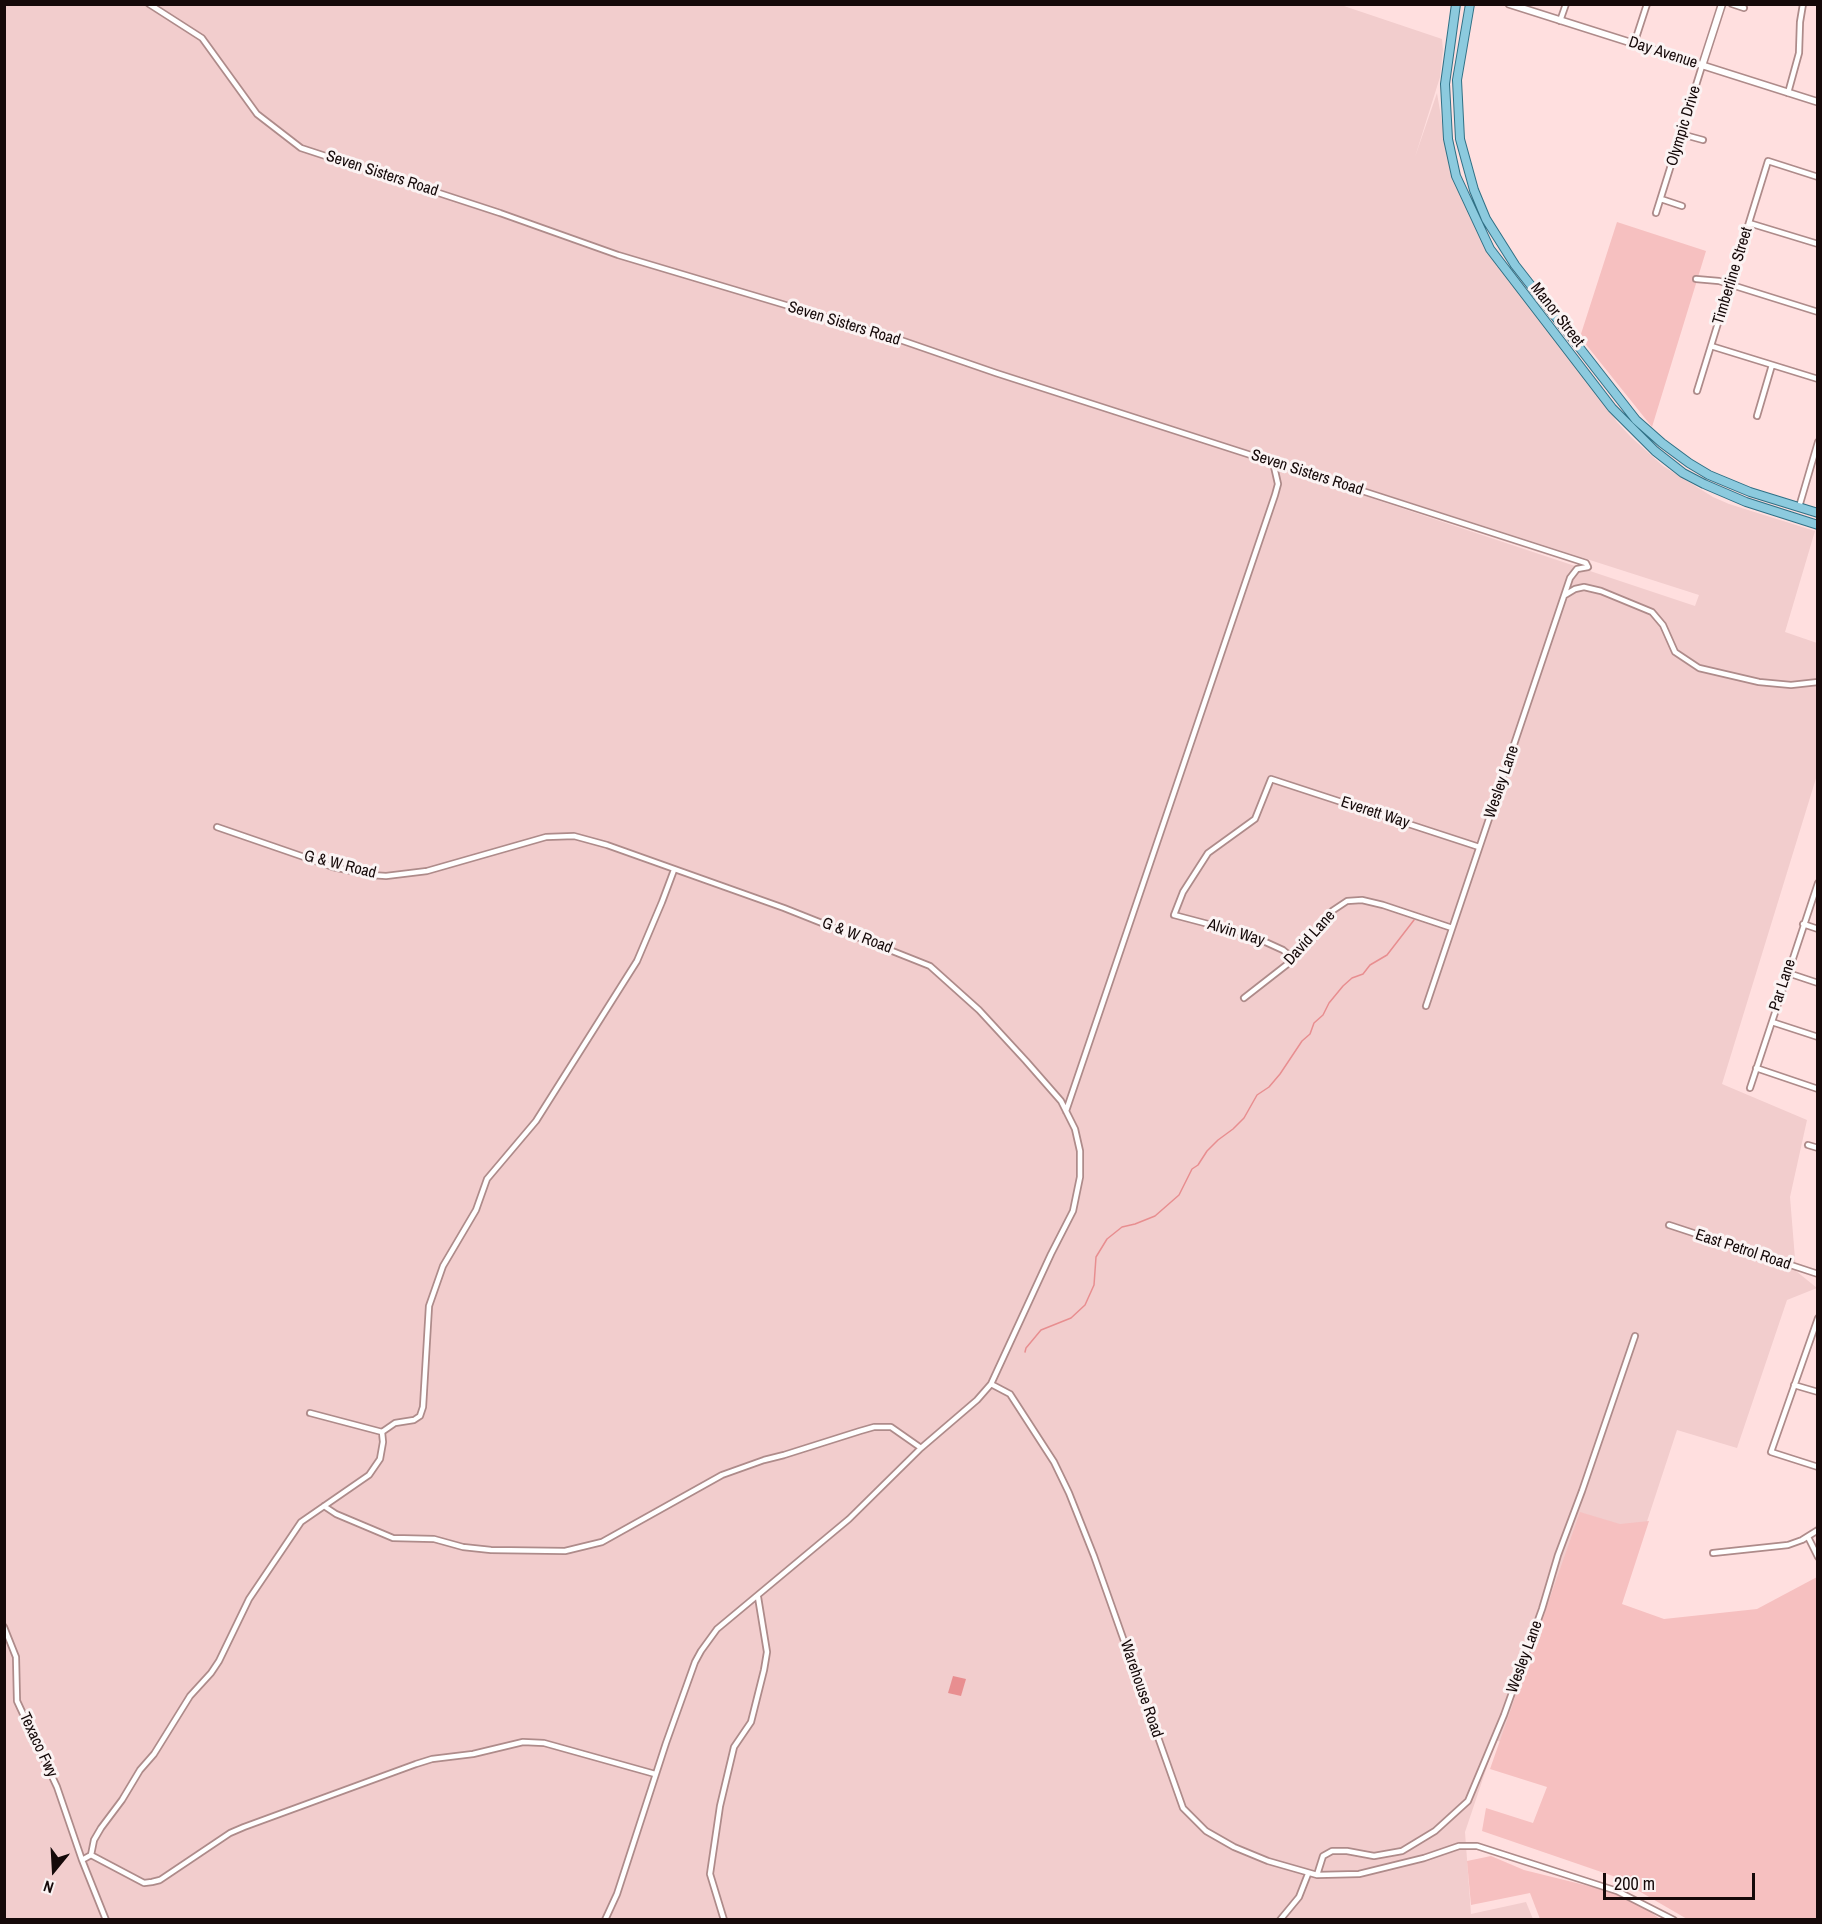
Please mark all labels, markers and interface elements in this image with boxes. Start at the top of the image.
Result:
street label: Day Avenue [1626,33,1700,73]
street label: Olympic Drive [1663,83,1705,169]
street label: Seven Sisters Road [324,147,440,201]
street label: Timberline Street [1709,225,1757,327]
street label: Manor Street [1526,279,1588,351]
street label: Seven Sisters Road [785,298,903,350]
street label: Seven Sisters Road [1249,446,1365,500]
street label: Wesley Lane [1481,743,1523,821]
street label: Everett Way [1338,793,1412,833]
street label: G & W Road [302,847,378,883]
street label: David Lane [1280,907,1340,969]
street label: G & W Road [819,914,895,958]
street label: Alvin Way [1205,915,1267,951]
street label: Par Lane [1766,957,1800,1013]
street label: East Petrol Road [1693,1226,1793,1274]
street label: Wesley Lane [1503,1618,1547,1696]
street label: Warehouse Road [1115,1638,1167,1740]
street label: Texaco Fwy [15,1710,61,1780]
north arrow [24,1840,84,1900]
scale bar [1606,1861,1758,1899]
text: 200 m [1614,1871,1655,1896]
text: N [41,1875,56,1899]

